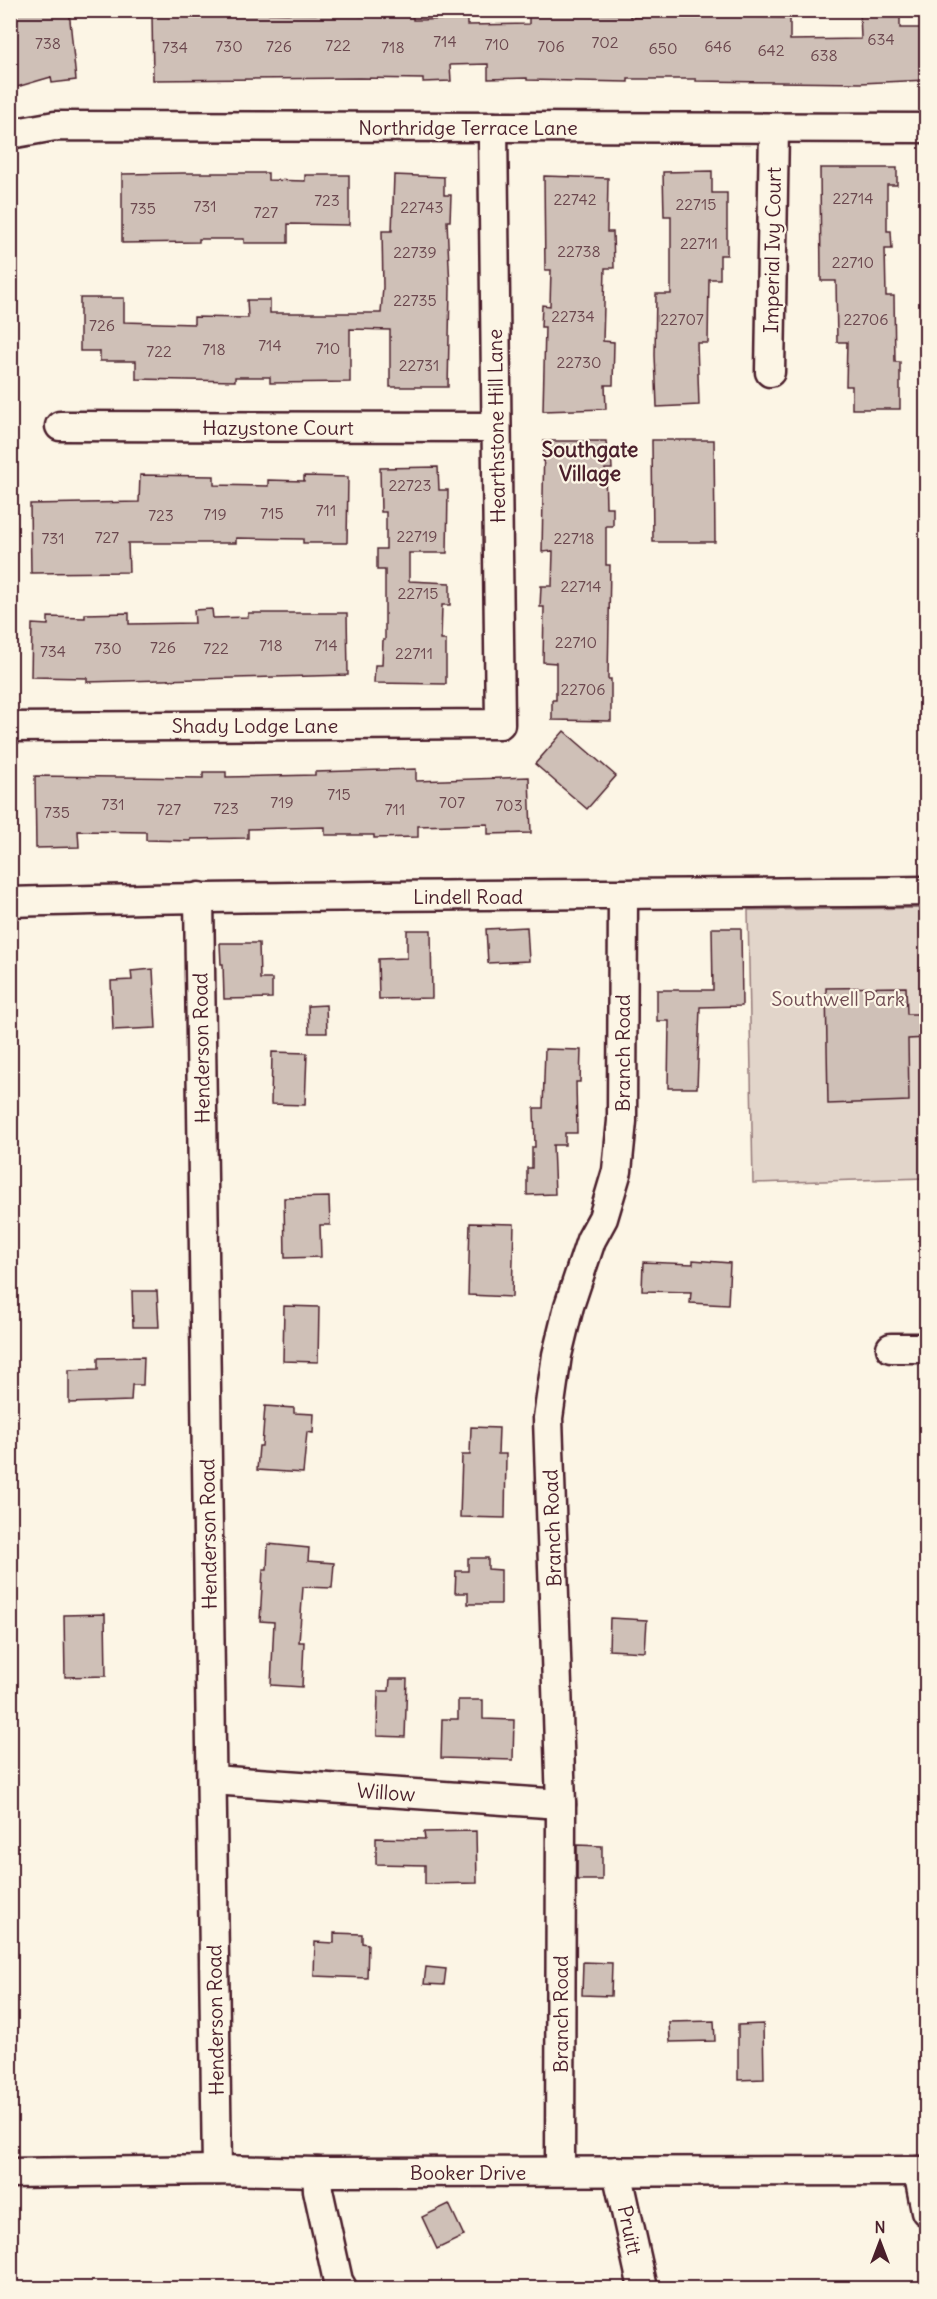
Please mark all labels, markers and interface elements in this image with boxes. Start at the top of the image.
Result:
house number: 634 [867,29,895,49]
house number: 714 [433,31,457,51]
house number: 702 [591,32,619,52]
house number: 738 [35,33,61,53]
house number: 710 [485,34,509,54]
house number: 722 [325,35,351,55]
house number: 730 [215,36,243,56]
house number: 726 [266,36,292,56]
house number: 706 [537,36,565,56]
house number: 646 [704,36,732,56]
house number: 734 [162,37,188,57]
house number: 718 [381,37,405,57]
house number: 650 [649,38,677,58]
house number: 642 [757,40,785,60]
house number: 638 [810,45,838,65]
street label: Northridge Terrace Lane [358,115,578,140]
street label: Imperial Ivy Court [758,166,786,333]
house number: 22714 [833,188,873,208]
house number: 22742 [553,189,597,209]
house number: 723 [314,190,340,210]
house number: 22715 [676,194,716,214]
house number: 731 [193,196,217,216]
house number: 22743 [400,197,444,217]
house number: 735 [130,198,156,218]
house number: 727 [254,202,278,222]
house number: 22711 [680,233,718,253]
house number: 22738 [557,241,601,261]
house number: 22739 [393,242,437,262]
house number: 22710 [832,252,874,272]
house number: 22735 [393,290,437,310]
house number: 22734 [551,306,595,326]
house number: 22707 [660,309,704,329]
house number: 22706 [843,309,889,329]
house number: 726 [89,315,115,335]
street label: Hearthstone Hill Lane [482,329,510,523]
house number: 714 [258,335,282,355]
house number: 710 [316,338,340,358]
house number: 718 [202,339,226,359]
house number: 722 [146,341,172,361]
house number: 22730 [557,352,602,372]
house number: 22731 [399,355,439,375]
street label: Hazystone Court [202,415,354,440]
district label: Southgate Village [542,436,638,487]
house number: 22723 [388,475,432,495]
house number: 711 [316,500,336,520]
house number: 715 [260,503,284,523]
house number: 719 [203,504,227,524]
house number: 723 [148,505,174,525]
house number: 22719 [397,526,437,546]
house number: 727 [95,527,119,547]
house number: 731 [41,528,65,548]
house number: 22718 [554,528,594,548]
house number: 22714 [561,576,601,596]
house number: 22715 [398,583,438,603]
house number: 22710 [555,632,597,652]
house number: 718 [259,635,283,655]
house number: 714 [314,635,338,655]
house number: 726 [150,637,176,657]
house number: 730 [94,638,122,658]
house number: 722 [203,638,229,658]
house number: 734 [40,641,66,661]
house number: 22711 [395,643,433,663]
house number: 22706 [560,679,606,699]
street label: Shady Lodge Lane [172,713,338,738]
house number: 715 [327,784,351,804]
house number: 719 [270,792,294,812]
house number: 707 [439,792,465,812]
house number: 731 [101,794,125,814]
house number: 703 [495,795,523,815]
house number: 723 [213,798,239,818]
house number: 727 [157,799,181,819]
house number: 711 [385,799,405,819]
house number: 735 [44,802,70,822]
street label: Lindell Road [413,884,523,909]
street label: Henderson Road [187,972,215,1124]
park label: Southwell Park [771,986,905,1011]
street label: Branch Road [610,994,635,1112]
street label: Henderson Road [194,1458,222,1610]
street label: Branch Road [537,1469,567,1587]
street label: Willow [356,1777,416,1807]
street label: Henderson Road [201,1944,229,2096]
street label: Branch Road [548,1955,573,2073]
street label: Booker Drive [410,2160,526,2185]
street label: Pruitt [613,2203,647,2257]
north arrow [850,2212,910,2272]
text: N [874,2217,886,2237]

